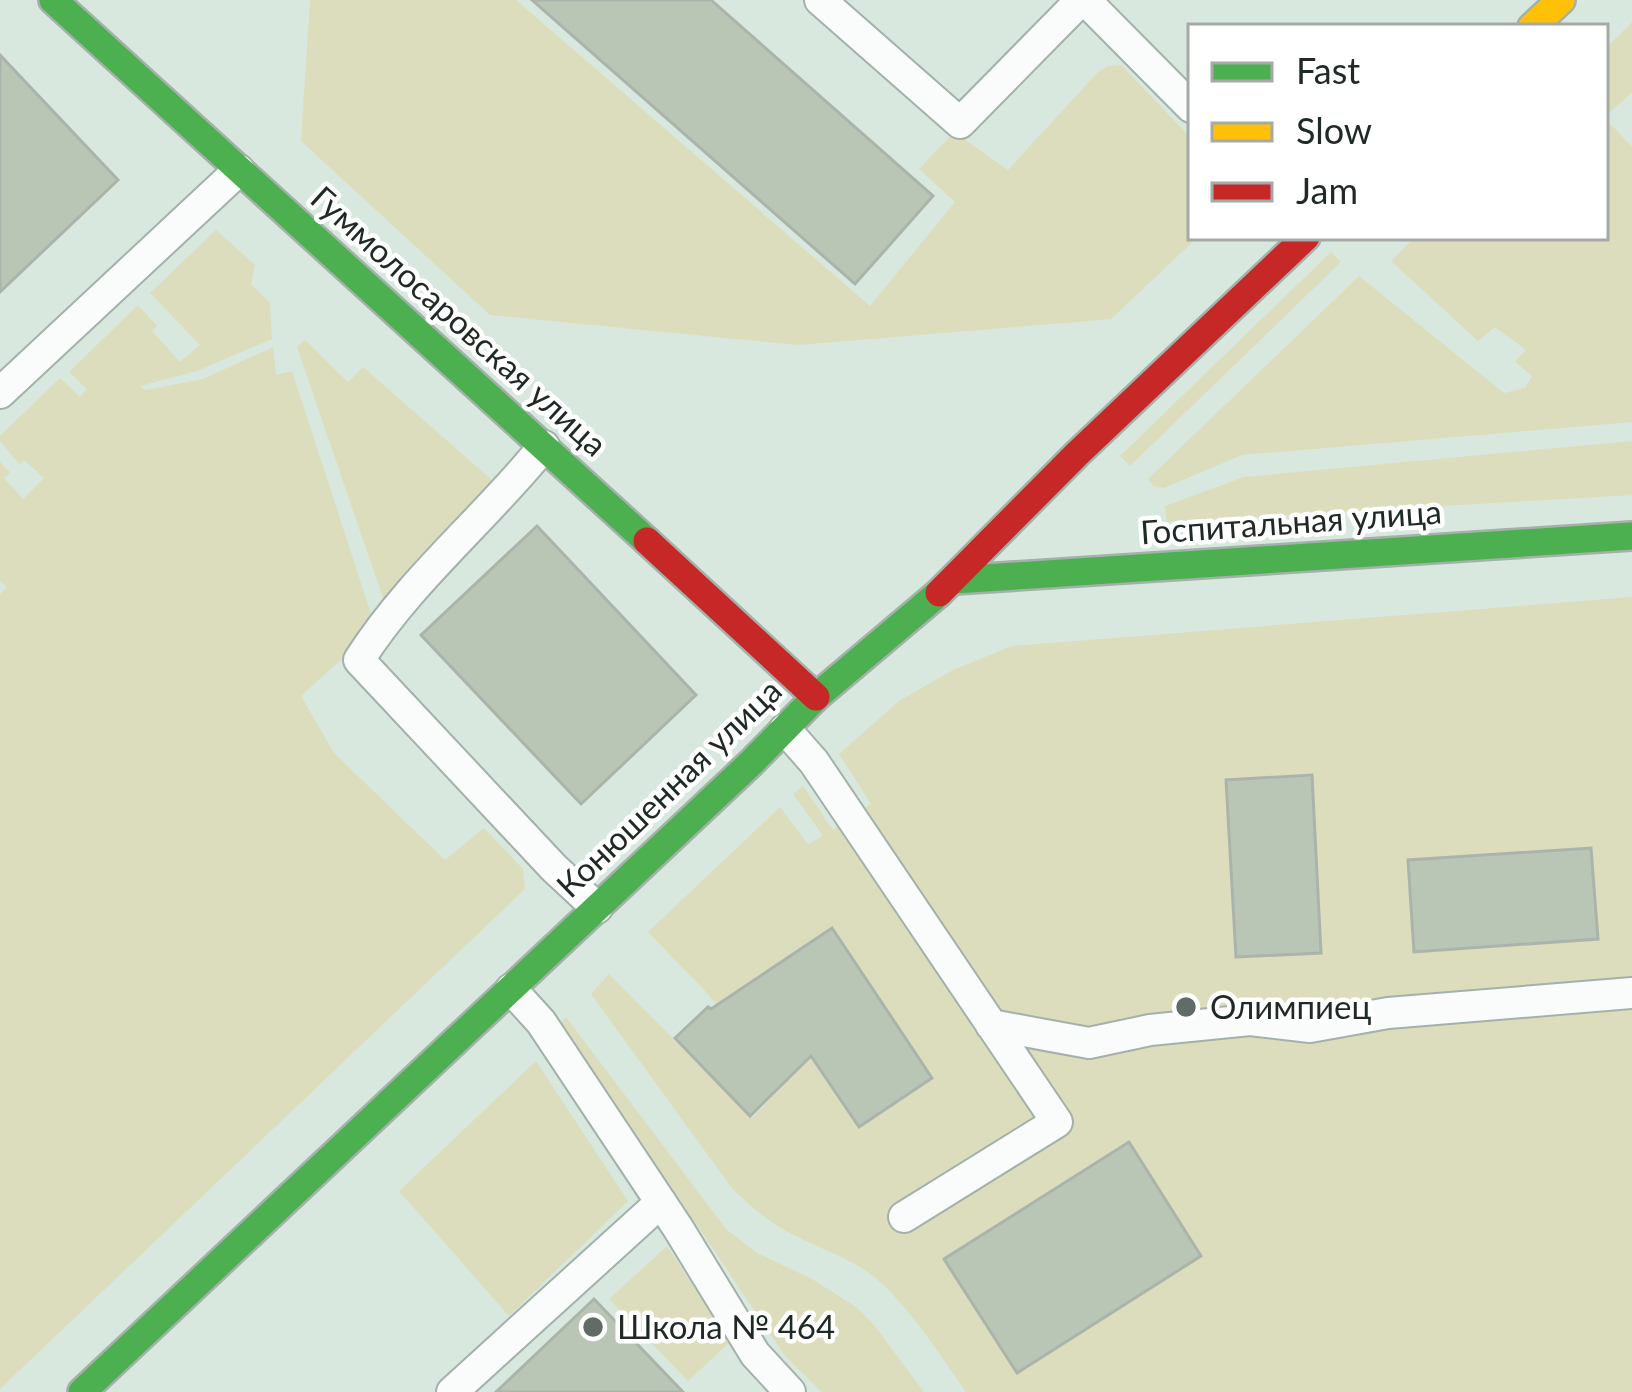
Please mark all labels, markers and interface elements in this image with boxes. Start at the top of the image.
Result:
legend [1188,24,1608,240]
text: Fast [1296,48,1360,92]
text: Slow [1296,108,1372,152]
text: Jam [1296,168,1358,212]
street label: Гуммолосаровская улица [304,177,616,464]
street label: Госпитальная улица [1139,491,1443,551]
street label: Конюшенная улица [548,670,789,905]
place label: Олимпиец [1210,986,1372,1026]
marker: Олимпиец [1173,994,1199,1020]
place label: Школа № 464 [617,1306,835,1346]
marker: Школа № 464 [580,1314,606,1340]

